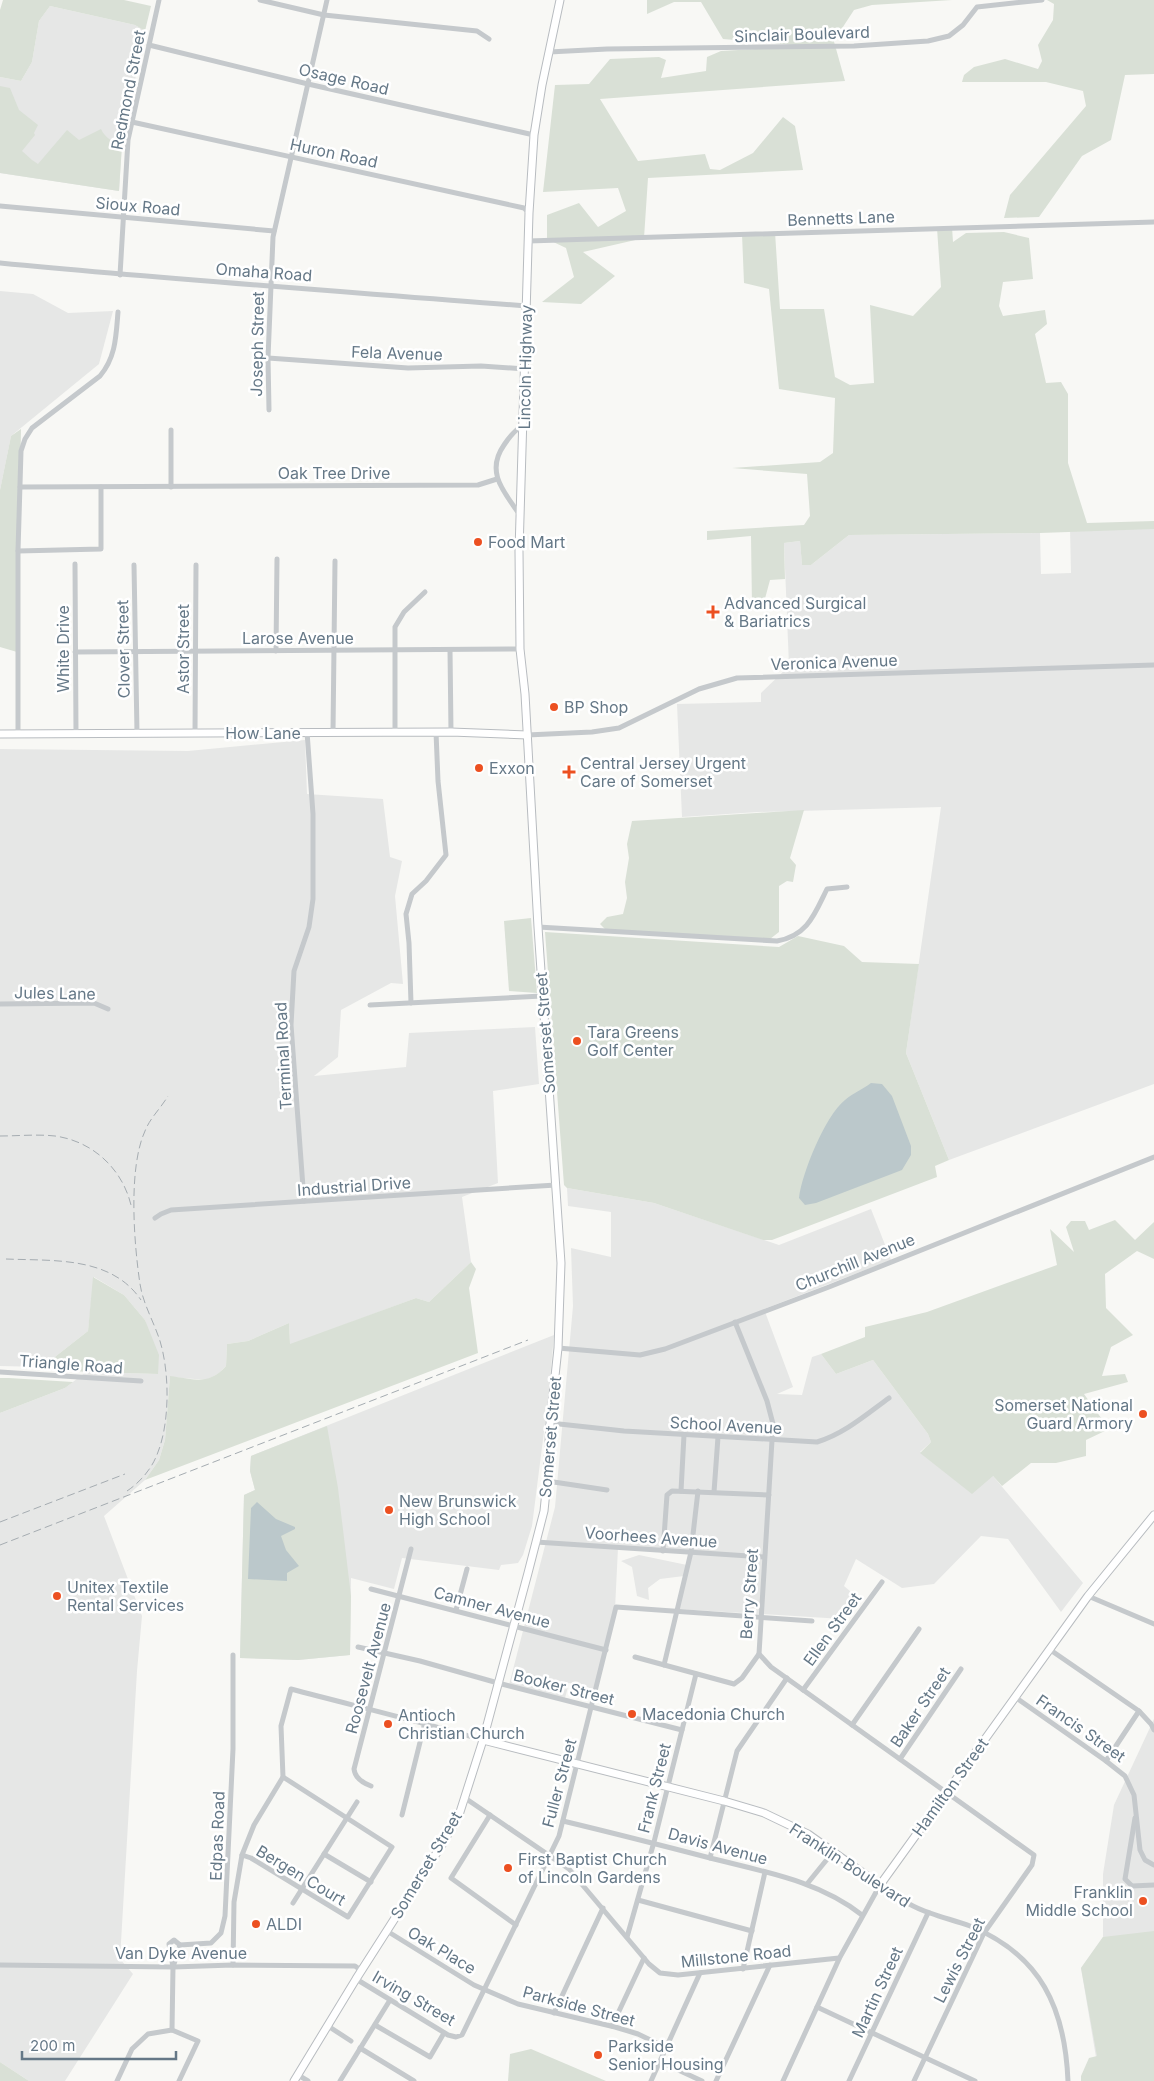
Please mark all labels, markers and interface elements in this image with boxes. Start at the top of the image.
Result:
street label: Sinclair Boulevard [734,22,870,46]
street label: Redmond Street [107,28,149,152]
street label: Osage Road [297,59,391,99]
street label: Huron Road [288,134,380,172]
street label: Sioux Road [95,192,181,220]
street label: Bennetts Lane [787,206,895,230]
street label: Omaha Road [215,259,313,285]
street label: Joseph Street [246,291,268,397]
street label: Lincoln Highway [514,304,536,430]
street label: Fela Avenue [351,341,443,365]
street label: Oak Tree Drive [278,463,390,483]
place label: Food Mart [488,532,565,552]
marker: Food Mart [472,536,484,548]
place label: Advanced Surgical & Bariatrics [724,593,866,631]
street label: Clover Street [112,600,134,698]
street label: Astor Street [173,604,193,694]
street label: White Drive [53,605,73,693]
marker: Advanced Surgical & Bariatrics [706,605,720,619]
street label: Larose Avenue [242,628,354,648]
street label: Veronica Avenue [770,650,898,674]
place label: BP Shop [564,697,628,717]
marker: BP Shop [548,701,560,713]
street label: How Lane [225,723,301,743]
place label: Central Jersey Urgent Care of Somerset [580,753,746,791]
place label: Exxon [489,758,535,778]
marker: Exxon [473,762,485,774]
marker: Central Jersey Urgent Care of Somerset [562,765,576,779]
street label: Somerset Street [531,972,559,1094]
street label: Jules Lane [14,982,96,1004]
street label: Terminal Road [270,1002,296,1110]
place label: Tara Greens Golf Center [587,1022,679,1060]
marker: Tara Greens Golf Center [571,1035,583,1047]
street label: Industrial Drive [296,1172,412,1200]
street label: Churchill Avenue [792,1229,918,1295]
street label: Triangle Road [18,1350,124,1378]
street label: Somerset Street [535,1375,565,1499]
place label: Somerset National Guard Armory [994,1395,1133,1433]
marker: Somerset National Guard Armory [1137,1408,1149,1420]
street label: School Avenue [669,1412,783,1438]
place label: New Brunswick High School [399,1491,517,1529]
marker: New Brunswick High School [383,1504,395,1516]
street label: Voorhees Avenue [584,1522,718,1552]
street label: Berry Street [736,1548,762,1640]
place label: Unitex Textile Rental Services [67,1577,184,1615]
street label: Camner Avenue [431,1582,553,1632]
street label: Ellen Street [799,1588,865,1670]
marker: Unitex Textile Rental Services [51,1590,63,1602]
street label: Roosevelt Avenue [341,1600,395,1736]
street label: Baker Street [886,1663,954,1751]
street label: Booker Street [512,1665,616,1709]
street label: Francis Street [1032,1690,1130,1766]
place label: Macedonia Church [642,1704,785,1724]
place label: Antioch Christian Church [398,1705,525,1743]
marker: Macedonia Church [626,1708,638,1720]
marker: Antioch Christian Church [382,1718,394,1730]
street label: Hamilton Street [908,1734,992,1840]
street label: Fuller Street [538,1736,580,1830]
street label: Frank Street [633,1741,675,1835]
street label: Edpas Road [205,1791,229,1881]
street label: Somerset Street [386,1808,466,1922]
street label: Franklin Boulevard [786,1819,914,1911]
street label: Davis Avenue [666,1823,770,1869]
street label: Bergen Court [253,1840,349,1910]
place label: First Baptist Church of Lincoln Gardens [518,1849,667,1887]
marker: First Baptist Church of Lincoln Gardens [502,1862,514,1874]
place label: Franklin Middle School [1025,1882,1133,1920]
marker: Franklin Middle School [1137,1895,1149,1907]
place label: ALDI [266,1914,302,1934]
street label: Lewis Street [929,1914,989,2006]
marker: ALDI [250,1918,262,1930]
street label: Oak Place [404,1922,480,1978]
street label: Millstone Road [680,1940,792,1972]
street label: Van Dyke Avenue [115,1943,247,1963]
street label: Martin Street [847,1943,907,2041]
street label: Irving Street [369,1966,459,2030]
street label: Parkside Street [521,1981,637,2031]
scale bar [22,2028,176,2060]
text: 200 m [30,2036,75,2055]
place label: Parkside Senior Housing [608,2036,724,2074]
marker: Parkside Senior Housing [592,2049,604,2061]

